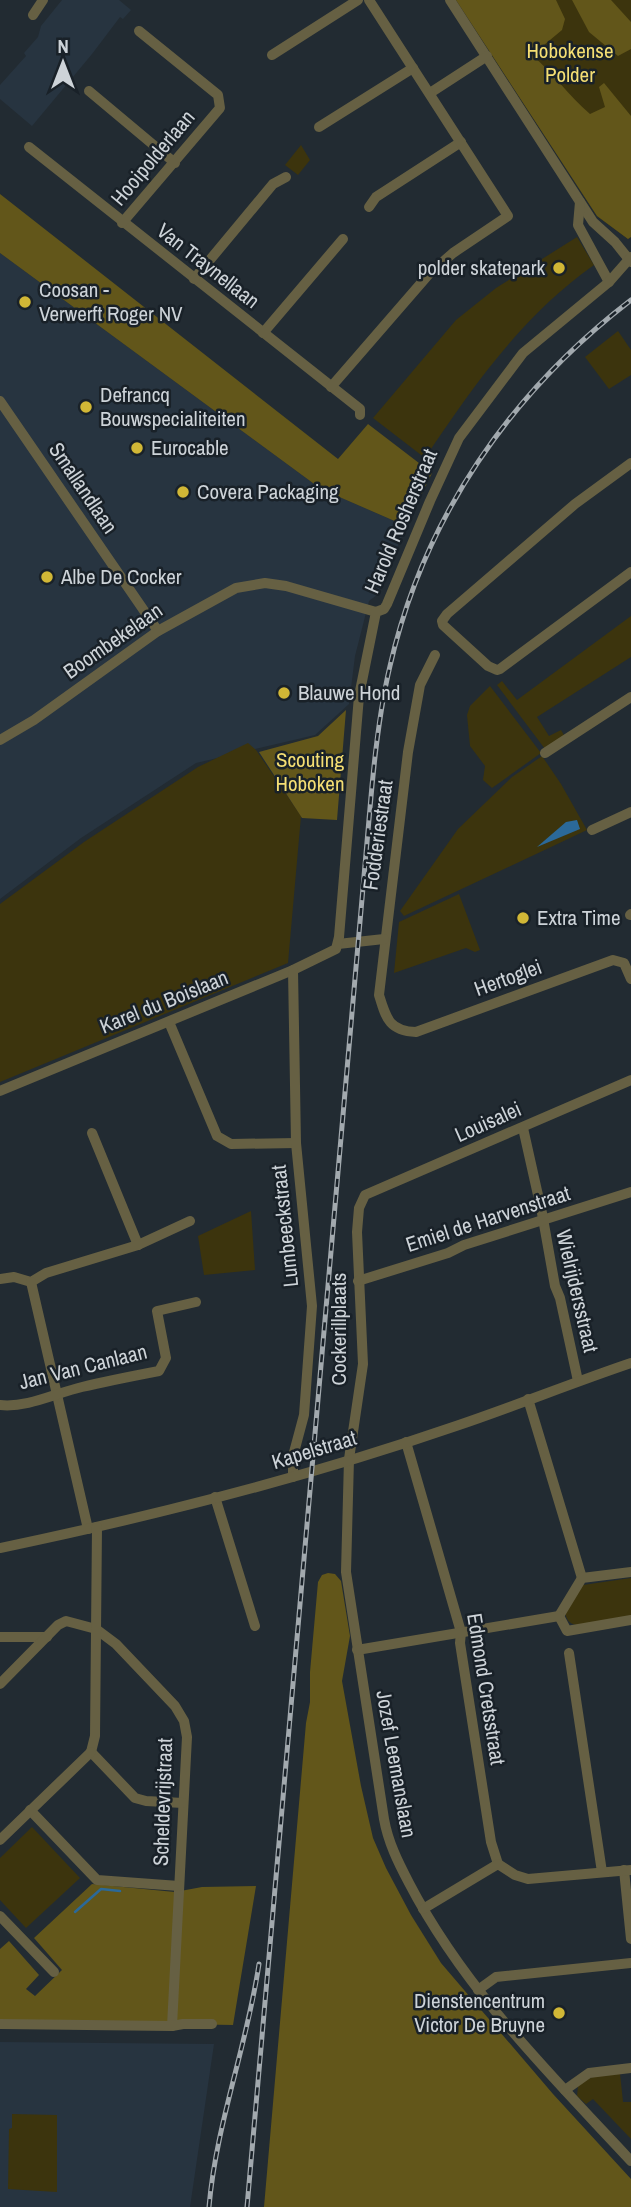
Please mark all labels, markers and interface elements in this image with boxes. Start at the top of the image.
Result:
north arrow [28,28,98,98]
text: N [57,33,69,59]
park label: Hobokense Polder [526,36,614,89]
street label: Hooipolderlaan [104,104,201,212]
street label: Van Traynellaan [151,216,266,315]
place label: polder skatepark [418,253,545,282]
marker: polder skatepark [551,260,567,276]
place label: Coosan - Verwerft Roger NV [39,275,183,328]
marker: Coosan - Verwerft Roger NV [17,294,33,310]
place label: Defrancq Bouwspecialiteiten [100,380,246,433]
marker: Defrancq Bouwspecialiteiten [78,399,94,415]
place label: Eurocable [151,433,229,462]
street label: Smallandlaan [42,436,125,539]
marker: Eurocable [129,440,145,456]
street label: Harold Rosherstraat [357,444,444,597]
place label: Covera Packaging [197,477,339,506]
marker: Covera Packaging [175,484,191,500]
place label: Albe De Cocker [60,562,182,591]
marker: Albe De Cocker [39,569,55,585]
street label: Boombekelaan [57,596,168,685]
place label: Blauwe Hond [298,678,400,707]
marker: Blauwe Hond [276,685,292,701]
park label: Scouting Hoboken [276,745,344,798]
street label: Fodderiestraat [355,778,400,892]
place label: Extra Time [537,903,621,932]
marker: Extra Time [515,910,531,926]
street label: Hertoglei [470,952,546,1003]
street label: Karel du Boislaan [95,963,232,1040]
street label: Louisalei [450,1094,526,1149]
street label: Lumbeeckstraat [264,1163,305,1288]
street label: Emiel de Harvenstraat [402,1178,574,1259]
street label: Wielrijdersstraat [549,1227,606,1355]
street label: Cockerillplaats [324,1273,353,1385]
street label: Jan Van Canlaan [16,1337,150,1396]
street label: Kapelstraat [268,1423,360,1476]
street label: Edmond Cretsstraat [460,1611,513,1767]
street label: Jozef Leemanslaan [369,1688,424,1840]
street label: Scheldevrijstraat [146,1737,179,1867]
place label: Dienstencentrum Victor De Bruyne [414,1986,545,2039]
marker: Dienstencentrum Victor De Bruyne [551,2005,567,2021]

